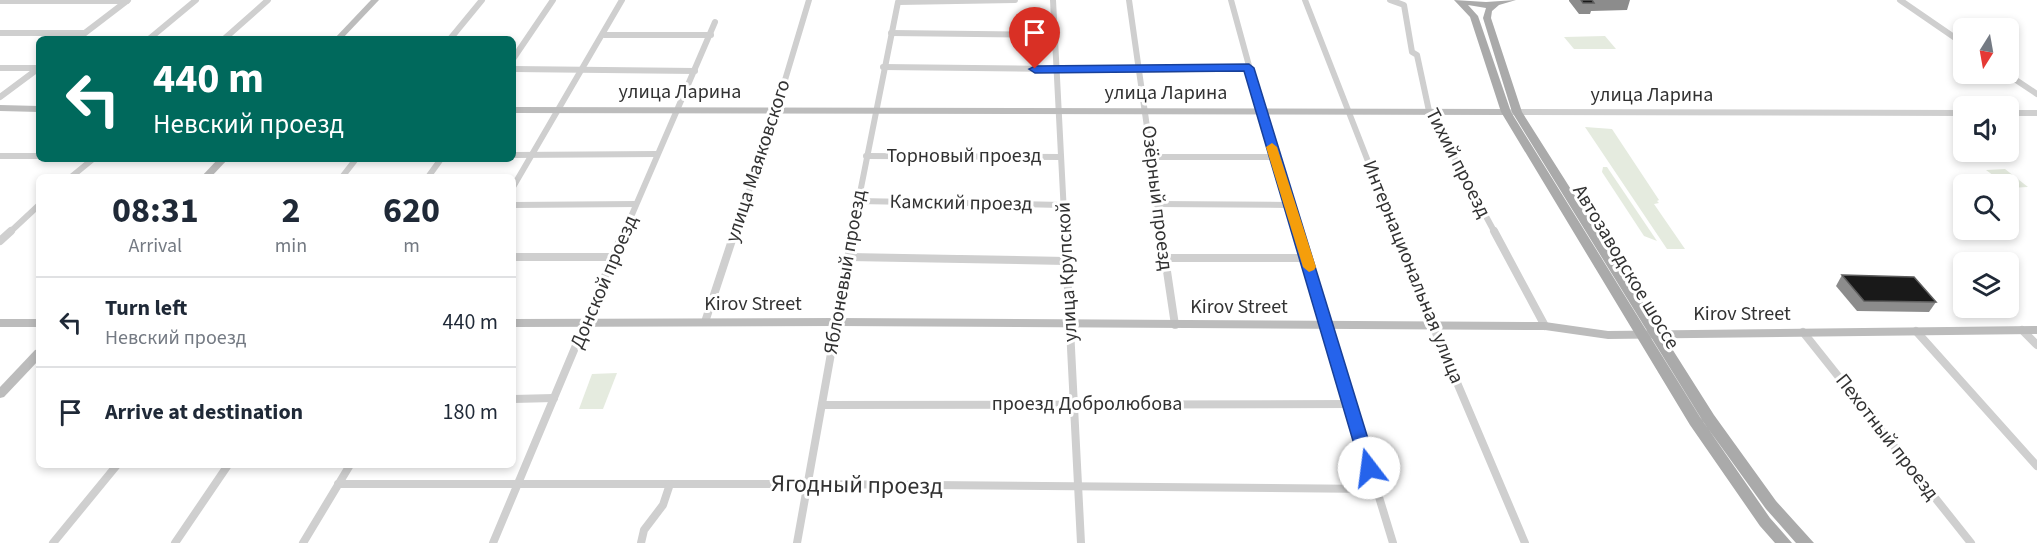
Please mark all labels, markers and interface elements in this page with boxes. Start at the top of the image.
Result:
pin [1009,7,1060,69]
icon: arrive [1018,16,1051,49]
north arrow [1953,18,2019,84]
map controls [1953,18,2019,318]
text: 440 m [153,49,264,109]
icon: left [54,60,132,138]
street label: улица Маяковского [718,76,798,246]
street label: улица Ларина [619,78,741,106]
street label: улица Ларина [1105,79,1227,107]
street label: улица Ларина [1591,81,1713,109]
button: sound [1953,96,2019,162]
street label: Тихий проезд [1418,103,1498,223]
text: Невский проезд [153,105,344,144]
street label: Озёрный проезд [1134,124,1180,272]
street label: Торновый проезд [886,142,1042,170]
street label: Интернациональная улица [1355,156,1471,388]
button: search [1953,174,2019,240]
street label: Автозаводское шоссе [1566,179,1686,355]
text: 08:31 [112,185,199,236]
text: 2 [281,185,300,236]
text: 620 [383,185,440,236]
street label: Яблоневый проезд [817,187,873,356]
street label: Камский проезд [889,188,1033,218]
street label: улица Крупской [1049,201,1085,343]
street label: Донской проезд [563,211,645,353]
text: Arrival [128,232,182,260]
text: min [275,232,307,260]
text: m [403,232,420,260]
button: layers [1953,252,2019,318]
street label: Kirov Street [704,290,802,318]
text: Turn left [105,292,187,324]
street label: Kirov Street [1190,293,1288,321]
street label: Kirov Street [1693,300,1791,328]
icon: left [54,306,87,339]
text: 440 m [443,306,498,338]
text: Невский проезд [105,324,246,352]
street label: Пехотный проезд [1829,368,1946,506]
street label: проезд Добролюбова [992,390,1182,418]
icon: arrive [54,396,87,429]
text: Arrive at destination [105,396,303,428]
text: 180 m [443,396,498,428]
position arrow [1337,436,1401,500]
street label: Ягодный проезд [771,466,943,504]

